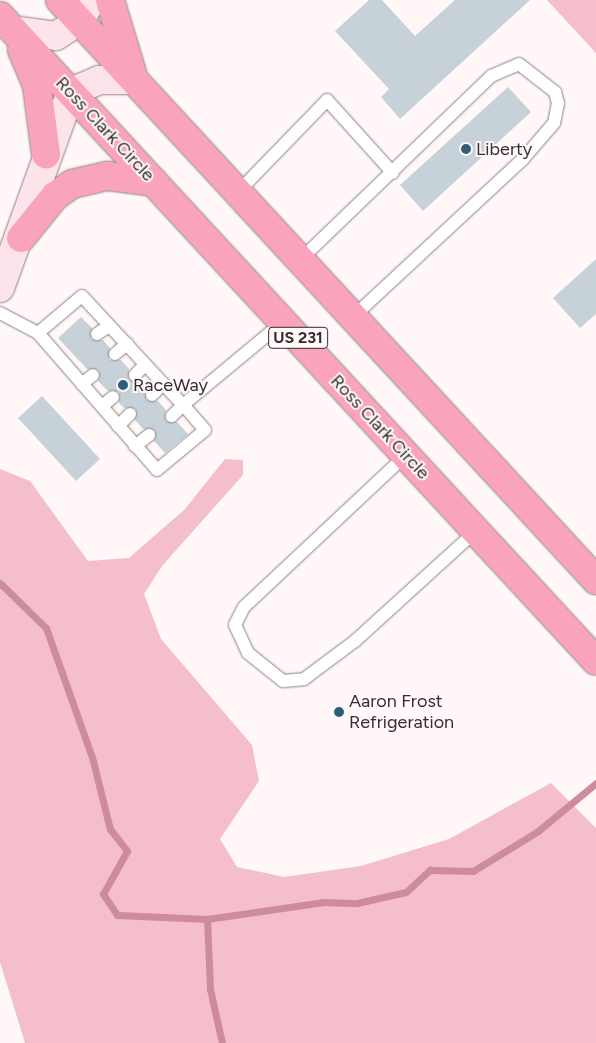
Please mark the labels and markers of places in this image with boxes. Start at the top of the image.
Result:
place label: Liberty [476,138,532,160]
marker: Liberty [460,143,472,155]
place label: RaceWay [133,374,208,396]
marker: RaceWay [117,379,129,391]
place label: Aaron Frost Refrigeration [349,691,454,734]
marker: Aaron Frost Refrigeration [333,706,345,718]

